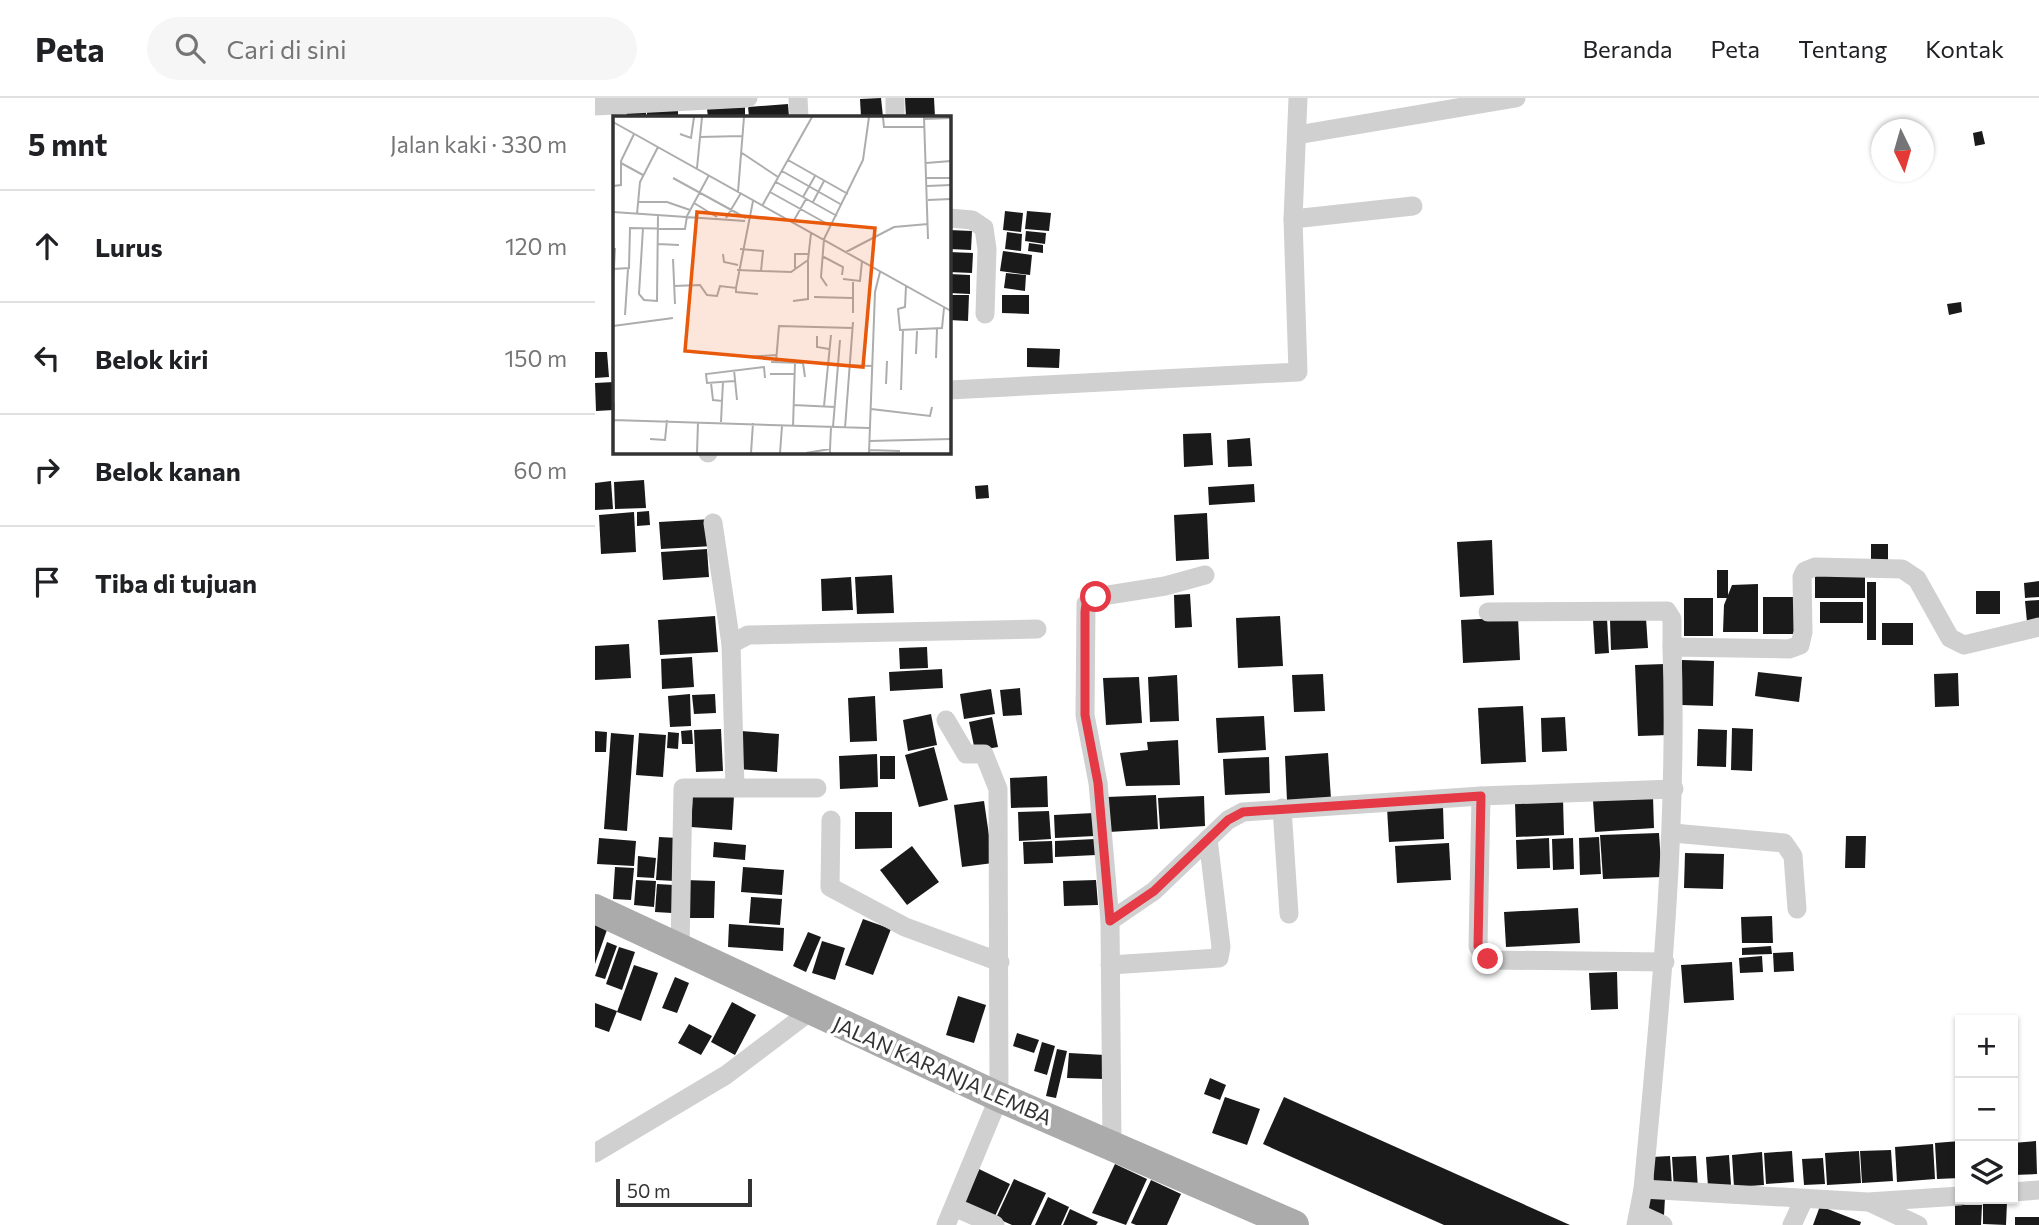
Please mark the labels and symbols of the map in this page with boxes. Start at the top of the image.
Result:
inset map [613,116,950,453]
north arrow [1871,119,1934,182]
route start [1080,581,1111,612]
route end [1472,943,1503,974]
street label: JALAN KARANJA LEMBA [830,1010,1056,1130]
scale bar [616,1176,753,1208]

